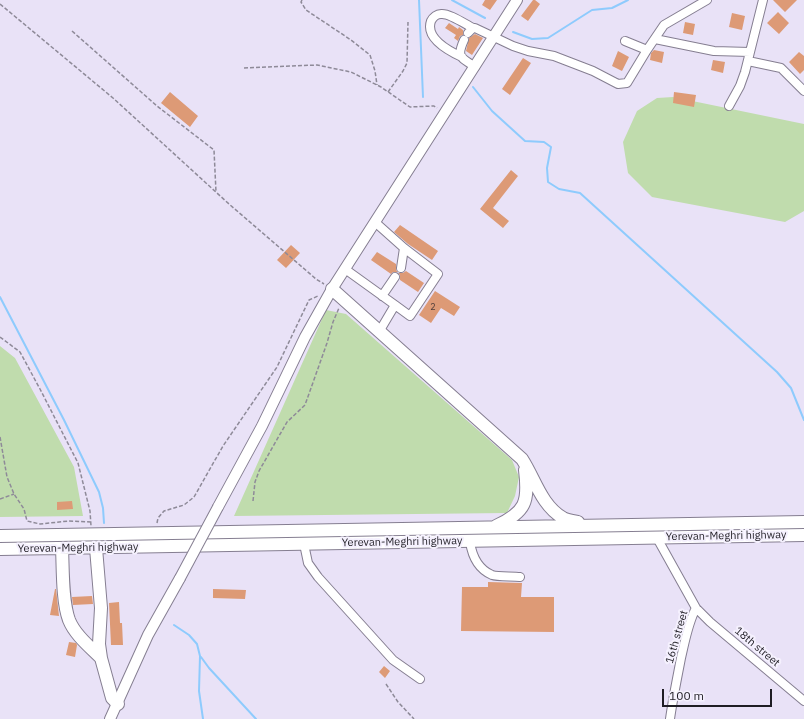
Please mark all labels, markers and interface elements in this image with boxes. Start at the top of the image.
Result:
house number: 2 [430,302,436,312]
street label: Yerevan-Meghri highway [665,528,787,544]
street label: Yerevan-Meghri highway [341,534,463,550]
street label: Yerevan-Meghri highway [17,540,139,556]
street label: 16th street [663,609,691,665]
street label: 18th street [732,624,782,670]
scale bar [664,681,774,707]
text: 100 m [669,688,704,703]

